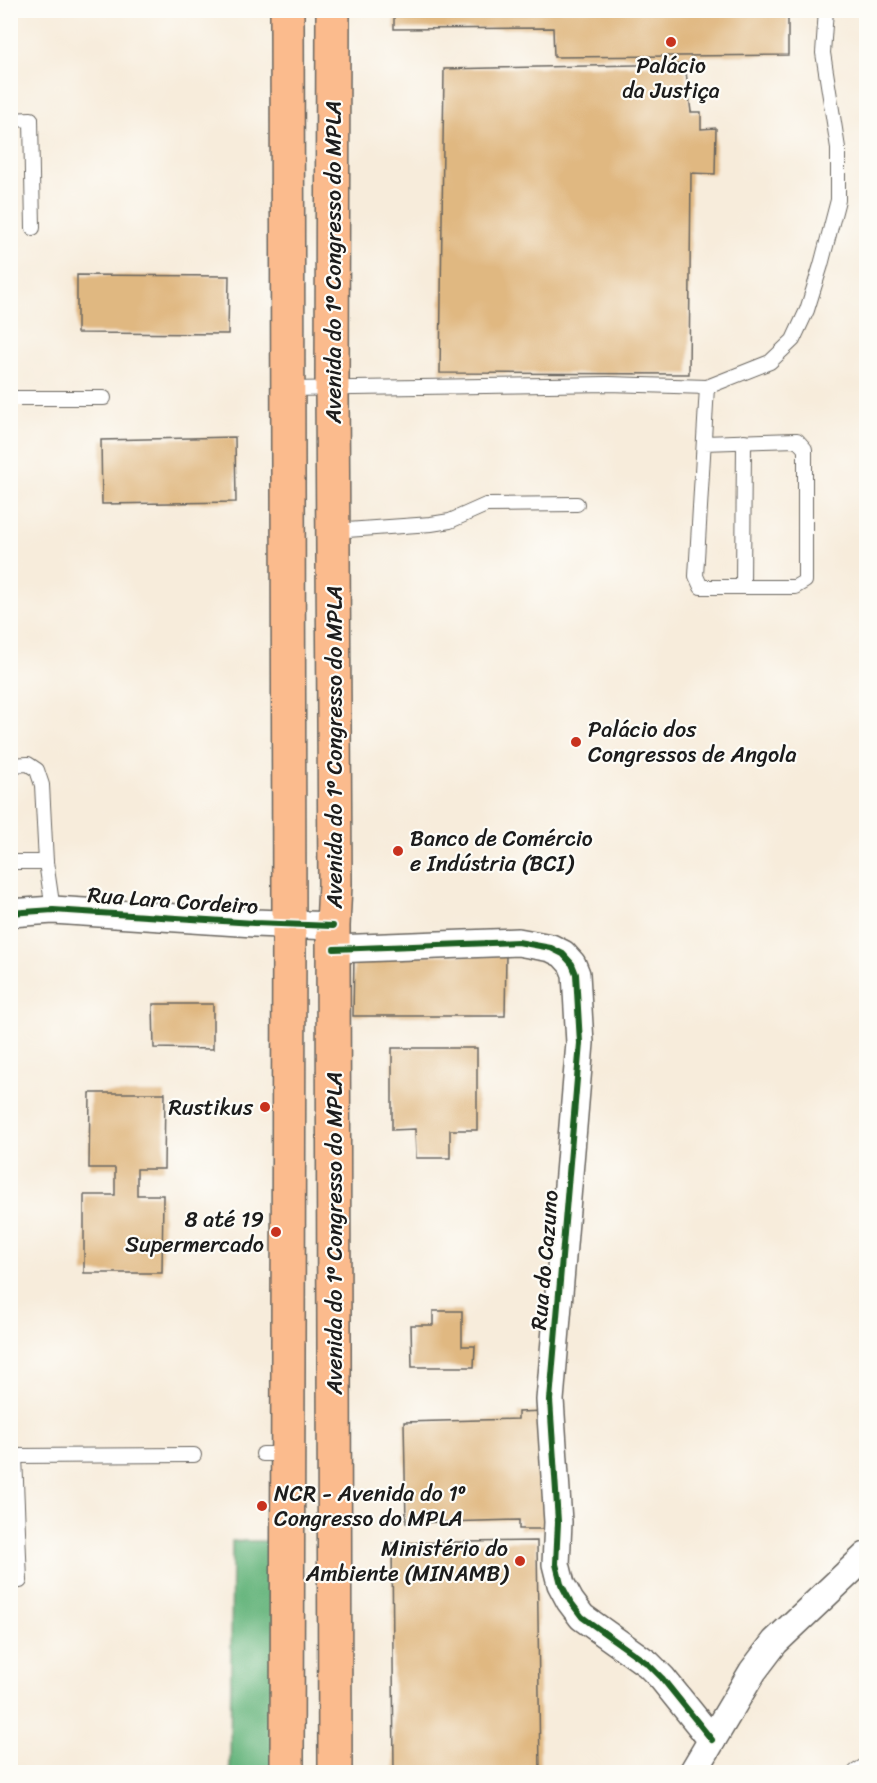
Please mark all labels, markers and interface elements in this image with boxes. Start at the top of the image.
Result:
marker: Palácio da Justiça [664,35,678,49]
place label: Palácio da Justiça [622,46,720,110]
street label: Avenida do 1º Congresso do MPLA [314,100,353,425]
street label: Avenida do 1º Congresso do MPLA [315,585,354,910]
place label: Palácio dos Congressos de Angola [588,710,797,774]
marker: Palácio dos Congressos de Angola [569,735,583,749]
place label: Banco de Comércio e Indústria (BCI) [410,819,593,883]
marker: Banco de Comércio e Indústria (BCI) [391,844,405,858]
street label: Rua Lara Cordeiro [86,875,259,926]
street label: Avenida do 1º Congresso do MPLA [315,1071,354,1396]
place label: Rustikus [168,1088,254,1127]
marker: Rustikus [258,1100,272,1114]
street label: Rua do Cazuno [519,1189,570,1331]
place label: 8 até 19 Supermercado [125,1200,264,1264]
marker: 8 até 19 Supermercado [269,1225,283,1239]
place label: NCR - Avenida do 1º Congresso do MPLA [274,1474,466,1538]
marker: NCR - Avenida do 1º Congresso do MPLA [255,1499,269,1513]
place label: Ministério do Ambiente (MINAMB) [305,1529,509,1593]
marker: Ministério do Ambiente (MINAMB) [513,1554,527,1568]

